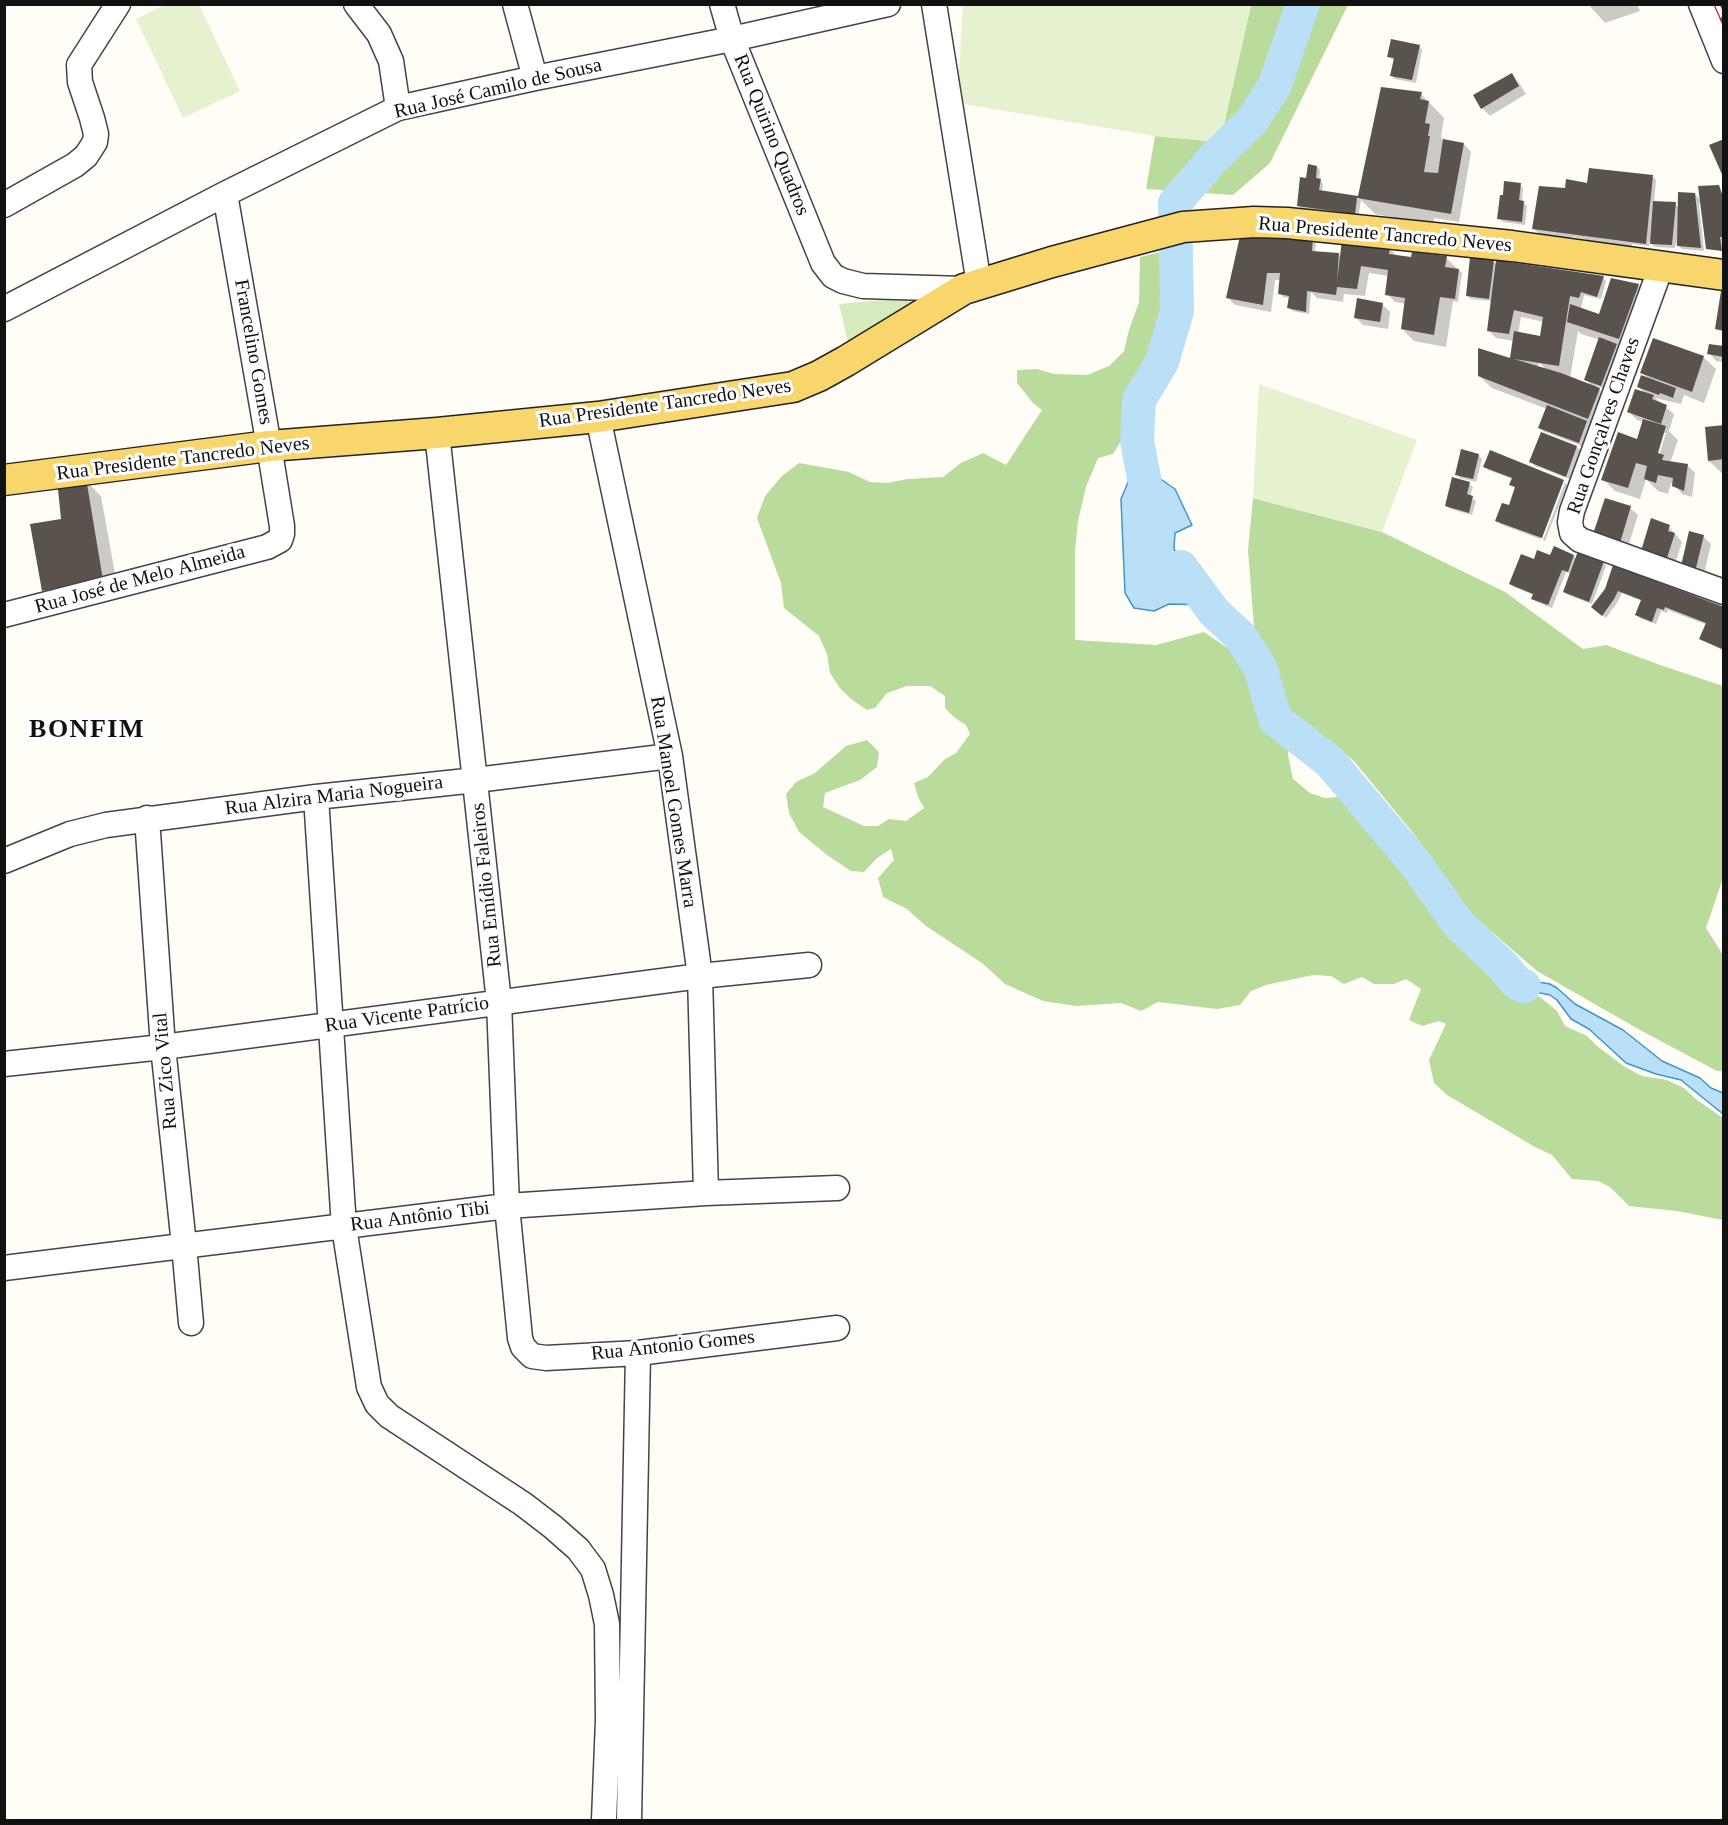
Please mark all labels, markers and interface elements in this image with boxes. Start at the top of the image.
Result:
street label: Rua Quirino Quadros [728,51,814,219]
street label: Rua José Camilo de Sousa [392,53,604,125]
street label: Rua Presidente Tancredo Neves [1257,212,1513,258]
street label: Francelino Gomes [228,277,278,427]
street label: Rua Gonçalves Chaves [1562,334,1646,518]
street label: Rua Presidente Tancredo Neves [537,374,793,434]
street label: Rua Presidente Tancredo Neves [55,432,311,486]
street label: Rua José de Melo Almeida [32,540,248,620]
street label: Rua Manoel Gomes Marra [644,695,702,909]
district label: BONFIM [29,714,145,746]
street label: Rua Alzira Maria Nogueira [224,771,444,821]
street label: Rua Emídio Faleiros [466,801,508,969]
street label: Rua Vicente Patrício [323,992,491,1038]
street label: Rua Zico Vital [149,1011,183,1131]
street label: Rua Antônio Tibi [349,1197,491,1237]
street label: Rua Antonio Gomes [590,1325,756,1367]

